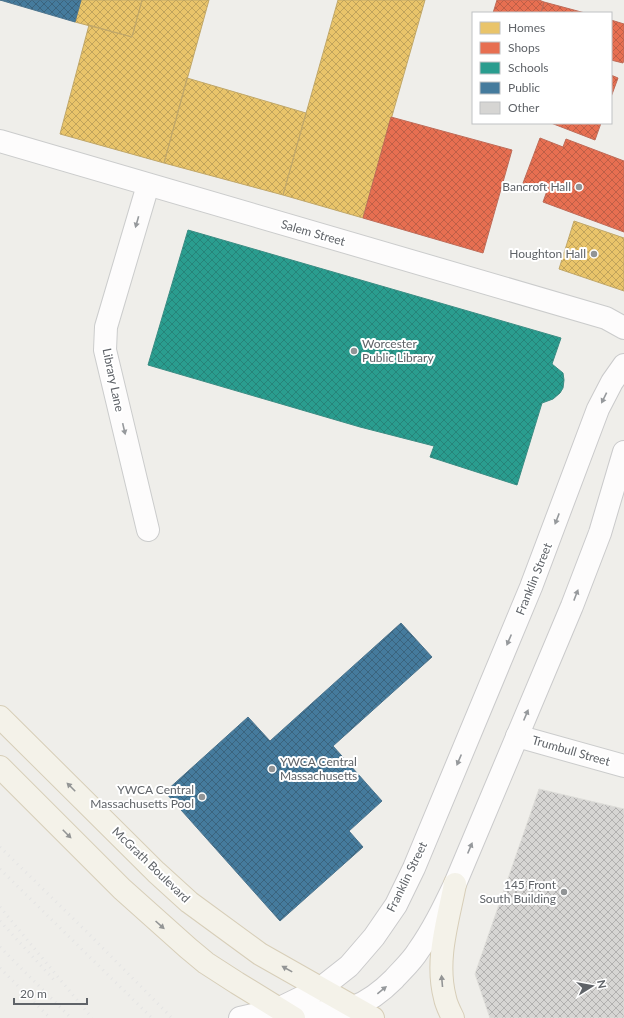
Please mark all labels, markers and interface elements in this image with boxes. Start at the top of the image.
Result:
legend [472,12,612,124]
text: Homes [508,20,545,35]
text: Shops [508,40,540,55]
text: Schools [508,60,549,75]
text: Public [508,80,540,95]
text: Other [508,100,540,115]
place label: Bancroft Hall [502,179,571,194]
marker: Bancroft Hall [574,182,584,192]
one-way arrow [134,216,140,228]
street label: Salem Street [279,216,348,249]
place label: Houghton Hall [509,246,586,261]
marker: Houghton Hall [589,249,599,259]
place label: Worcester Public Library [362,336,434,365]
marker: Worcester Public Library [349,346,359,356]
street label: Library Lane [99,347,128,413]
one-way arrow [601,393,607,404]
one-way arrow [121,423,127,436]
one-way arrow [553,514,559,526]
street label: Franklin Street [512,540,555,617]
one-way arrow [574,589,580,601]
one-way arrow [506,635,512,646]
one-way arrow [523,710,529,721]
street label: Trumbull Street [530,732,613,769]
place label: YWCA Central Massachusetts [280,754,357,783]
one-way arrow [456,755,462,766]
marker: YWCA Central Massachusetts [267,764,277,774]
one-way arrow [66,782,76,792]
place label: YWCA Central Massachusetts Pool [90,782,194,811]
marker: YWCA Central Massachusetts Pool [197,792,207,802]
street label: McGrath Boulevard [109,824,193,906]
one-way arrow [62,829,72,839]
street label: Franklin Street [383,839,430,914]
one-way arrow [467,842,473,853]
place label: 145 Front South Building [479,877,557,906]
marker: 145 Front South Building [559,887,569,897]
one-way arrow [156,920,165,929]
one-way arrow [281,966,293,972]
north arrow [572,966,612,1006]
one-way arrow [439,975,446,987]
text: N [595,979,609,989]
scale bar [14,980,87,1006]
one-way arrow [376,985,387,994]
text: 20 m [20,986,47,1001]

